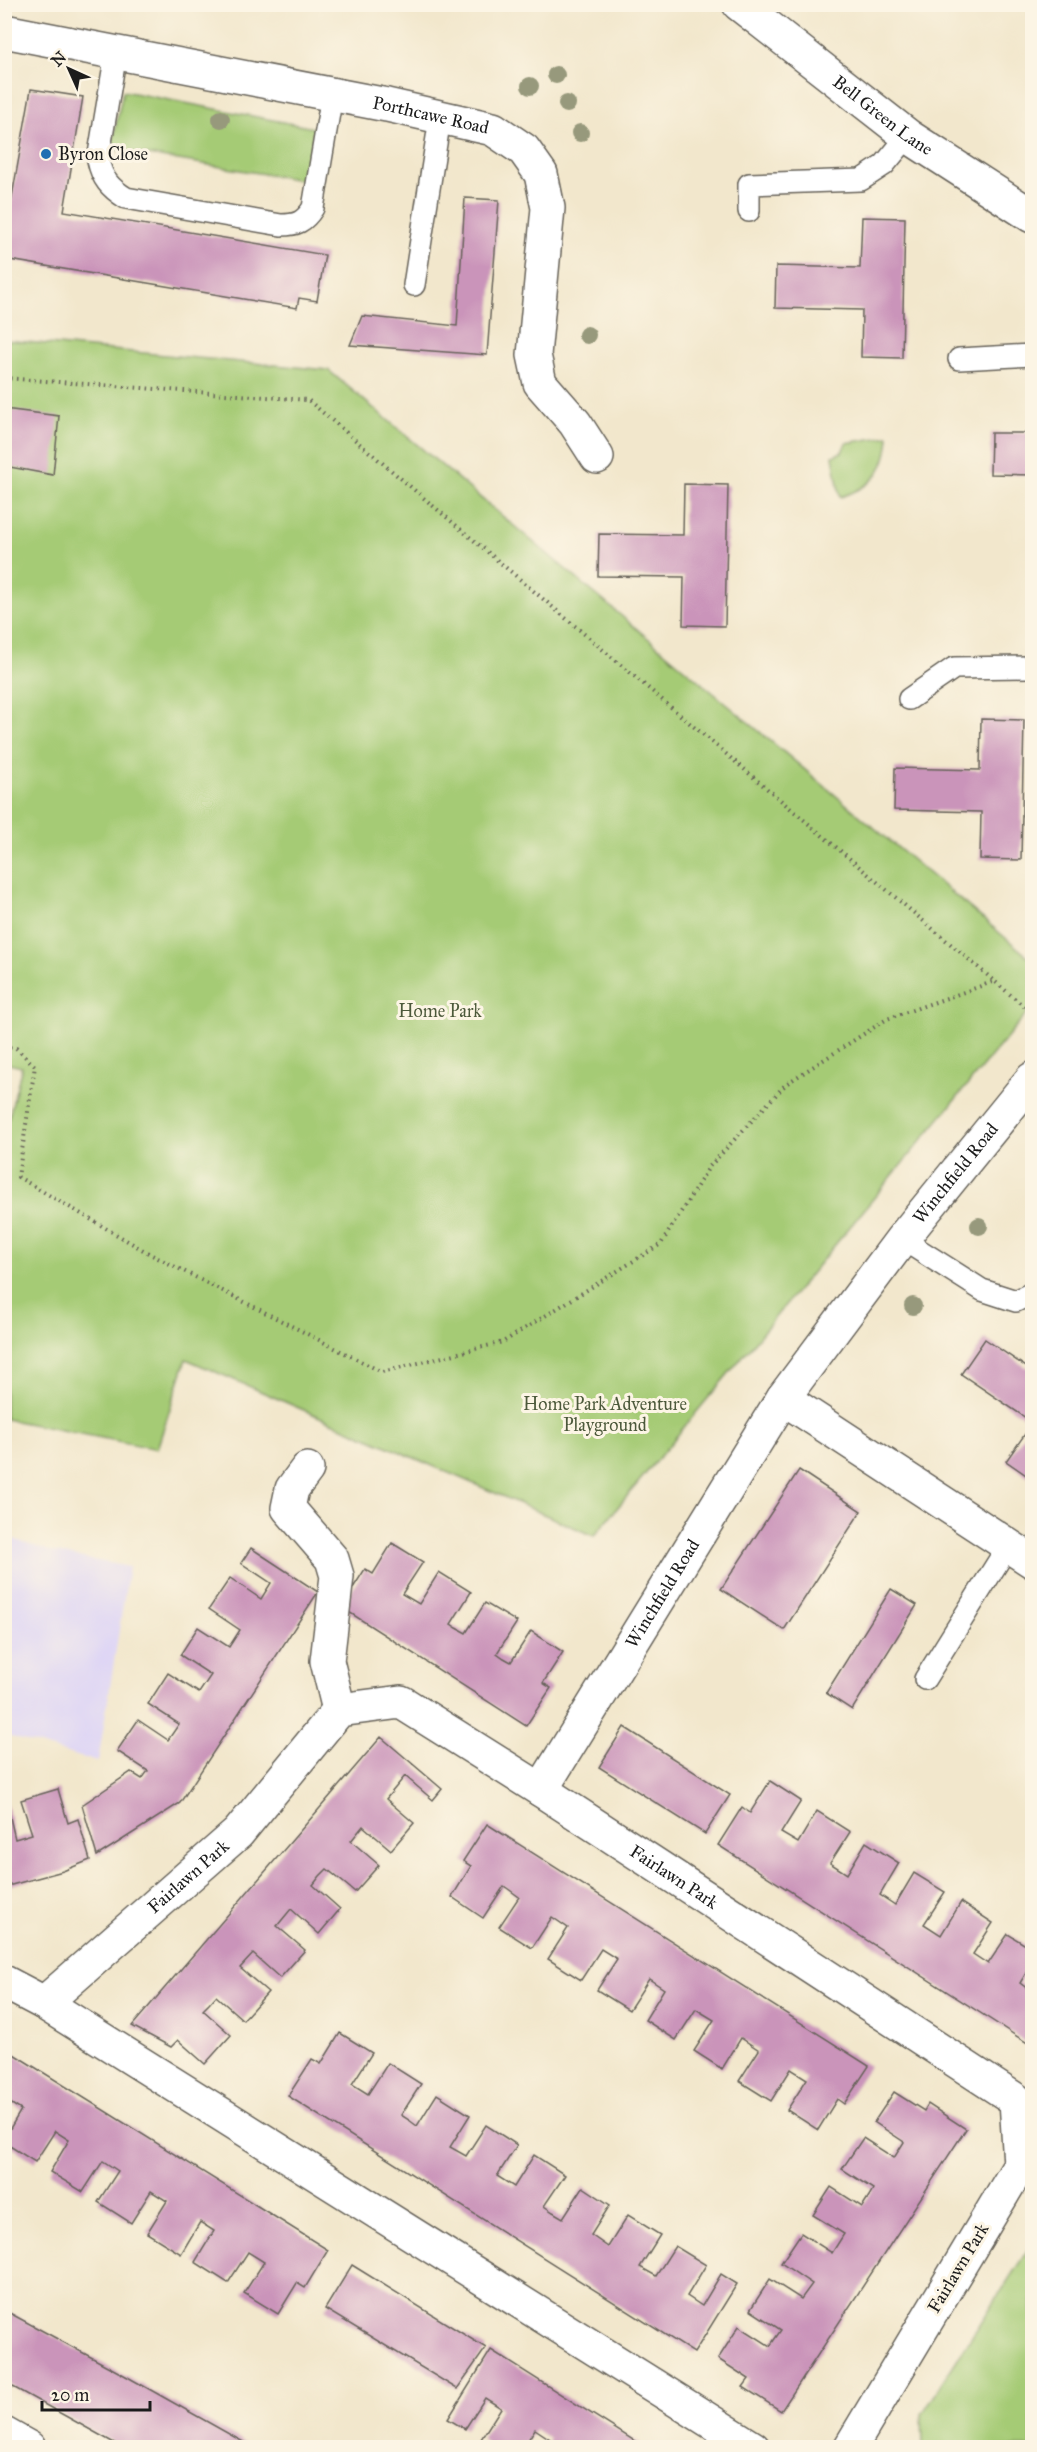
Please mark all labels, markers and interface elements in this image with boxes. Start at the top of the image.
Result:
north arrow [39,39,99,99]
text: N [47,47,71,70]
street label: Bell Green Lane [829,71,937,160]
street label: Porthcawe Road [371,91,491,139]
place label: Byron Close [58,143,148,165]
marker: Byron Close [39,147,53,161]
park label: Home Park [398,1000,482,1022]
street label: Winchfield Road [908,1118,1003,1228]
park label: Home Park Adventure Playground [523,1393,687,1437]
street label: Winchfield Road [621,1535,704,1652]
street label: Fairlawn Park [143,1835,234,1918]
street label: Fairlawn Park [626,1840,723,1914]
street label: Fairlawn Park [923,2219,994,2317]
scale bar [42,2374,150,2412]
text: 20 m [51,2384,89,2406]

